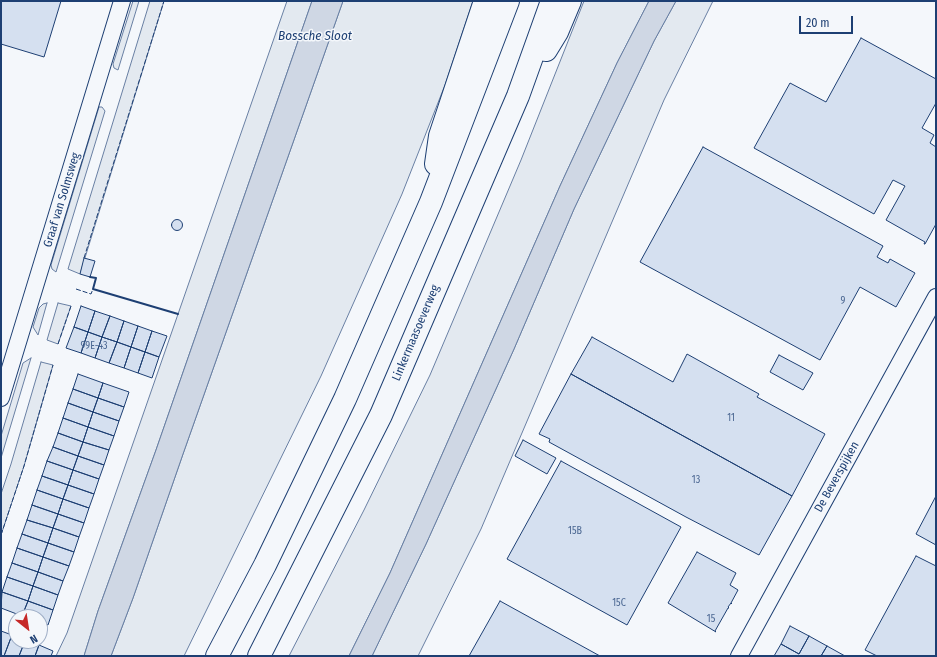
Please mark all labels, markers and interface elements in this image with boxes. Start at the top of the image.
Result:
scale bar [801,8,855,34]
text: 20 m [806,16,830,30]
water label: Bossche Sloot [278,28,352,44]
street label: Graaf van Solmsweg [41,151,83,249]
street label: Linkermaasoeverweg [389,283,443,383]
house number: 9 [841,295,845,307]
house number: 99E-43 [80,340,108,352]
house number: 11 [727,412,735,424]
street label: De Beverspijken [812,439,862,515]
house number: 13 [692,474,700,486]
house number: 15B [568,525,582,537]
house number: 15C [612,597,626,609]
north arrow [8,609,48,649]
house number: 15 [707,613,715,625]
text: N [28,632,40,646]

